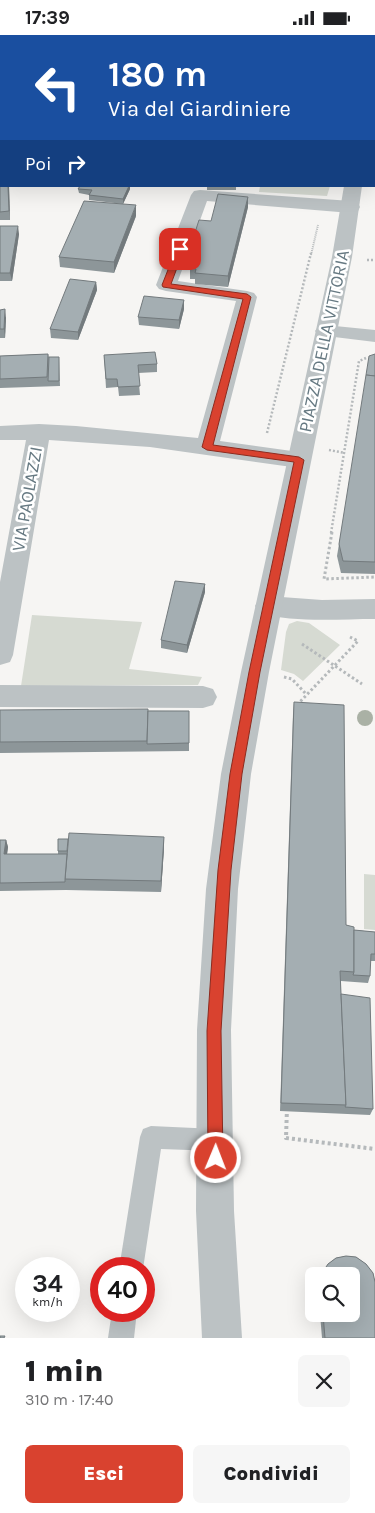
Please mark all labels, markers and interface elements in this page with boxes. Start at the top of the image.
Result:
text: 17:39 [25,7,70,29]
text: 180 m [108,54,207,95]
icon: left [25,55,90,120]
text: Via del Giardiniere [108,96,291,122]
icon: right [62,150,90,178]
text: Poi [25,153,52,175]
pin [159,228,201,270]
icon: arrive [166,235,194,263]
street label: PIAZZA DELLA VITTORIA [294,248,354,434]
street label: VIA PAOLAZZI [7,445,47,553]
position arrow [189,1131,241,1183]
speed limit sign: 40 [90,1257,155,1322]
map controls [305,1267,360,1322]
button: search [305,1267,360,1322]
text: 34 [32,1269,63,1298]
text: km/h [32,1295,63,1309]
text: 1 min [25,1353,104,1389]
button: close [298,1355,350,1407]
text: 310 m · 17:40 [25,1390,113,1409]
button: Esci [25,1445,183,1503]
button: Condividi [193,1445,350,1503]

